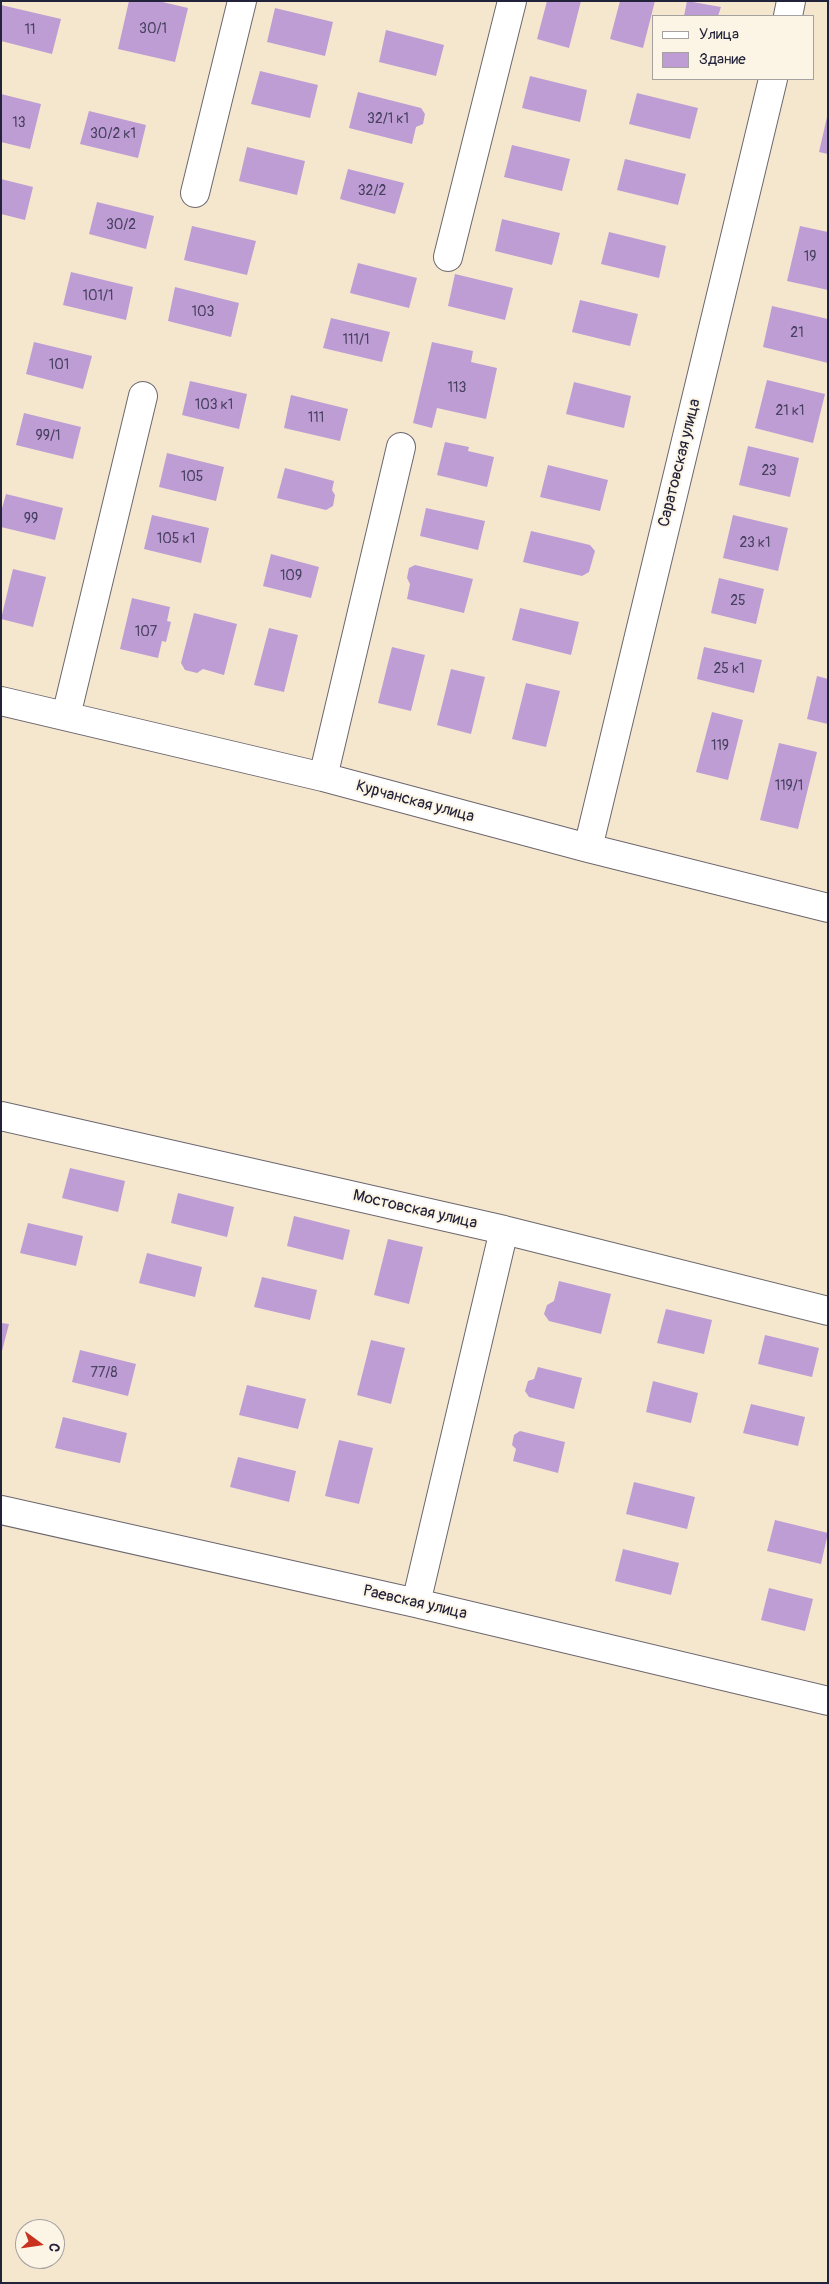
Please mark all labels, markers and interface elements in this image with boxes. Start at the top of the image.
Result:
legend [652,15,814,80]
house number: 30/1 [139,21,167,37]
house number: 11 [25,22,35,38]
text: Улица [699,25,739,44]
text: Здание [699,50,746,69]
house number: 32/1 к1 [367,111,409,127]
house number: 13 [12,115,26,131]
house number: 30/2 к1 [90,126,136,142]
house number: 32/2 [358,183,386,199]
house number: 30/2 [106,217,136,233]
house number: 19 [804,249,816,265]
house number: 101/1 [82,288,114,304]
house number: 103 [192,304,214,320]
house number: 21 [790,325,804,341]
house number: 111/1 [343,332,369,348]
house number: 101 [49,357,69,373]
house number: 113 [448,380,466,396]
house number: 103 к1 [195,397,233,413]
street label: Саратовская улица [655,397,705,529]
house number: 21 к1 [775,403,805,419]
house number: 111 [308,410,324,426]
house number: 99/1 [36,428,60,444]
house number: 23 [761,463,777,479]
house number: 105 [181,469,203,485]
house number: 99 [24,511,38,527]
house number: 105 к1 [157,531,195,547]
house number: 23 к1 [740,535,770,551]
house number: 109 [280,568,302,584]
house number: 25 [730,593,746,609]
house number: 107 [135,624,157,640]
house number: 25 к1 [713,661,745,677]
house number: 119 [711,738,729,754]
street label: Курчанская улица [354,777,476,827]
house number: 119/1 [775,778,803,794]
street label: Мостовская улица [351,1186,479,1234]
house number: 77/8 [91,1365,117,1381]
street label: Раевская улица [361,1582,469,1624]
north arrow [15,2219,65,2269]
text: С [45,2241,63,2254]

